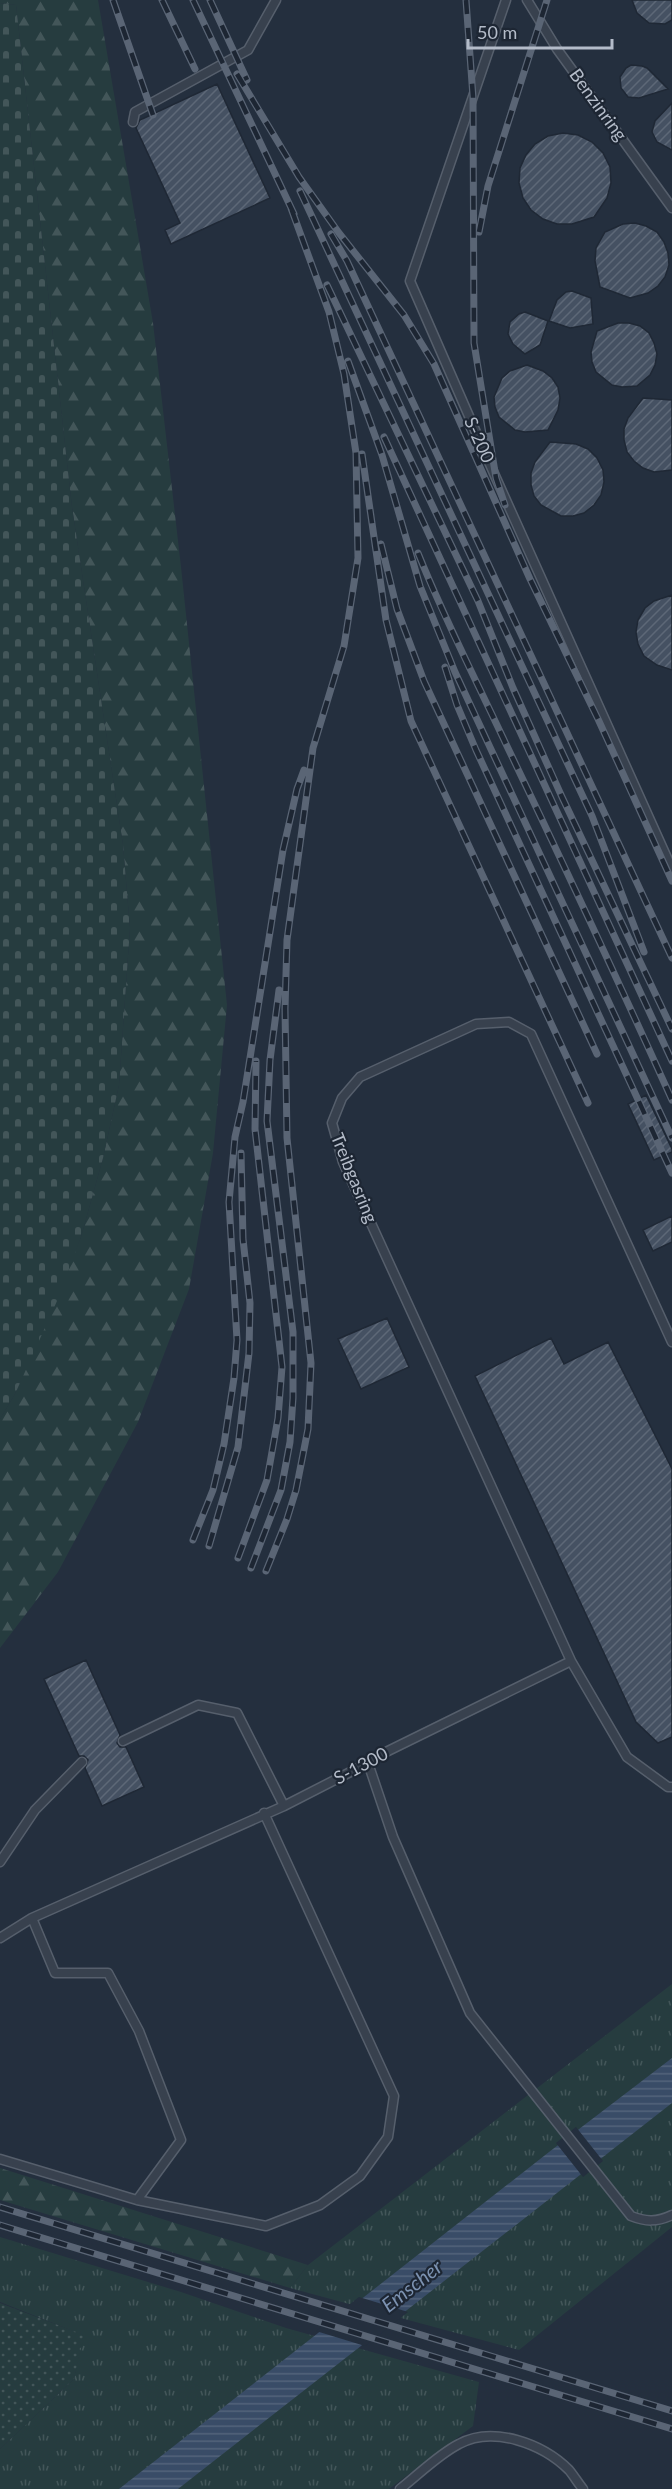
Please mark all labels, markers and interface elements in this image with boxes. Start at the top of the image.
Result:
scale bar [468,12,612,50]
text: 50 m [477,21,517,43]
street label: Benzinring [565,64,632,145]
street label: S-200 [460,413,500,466]
street label: Treibgasring [327,1129,383,1226]
street label: S-1300 [330,1742,391,1788]
water label: Emscher [376,2253,447,2316]

